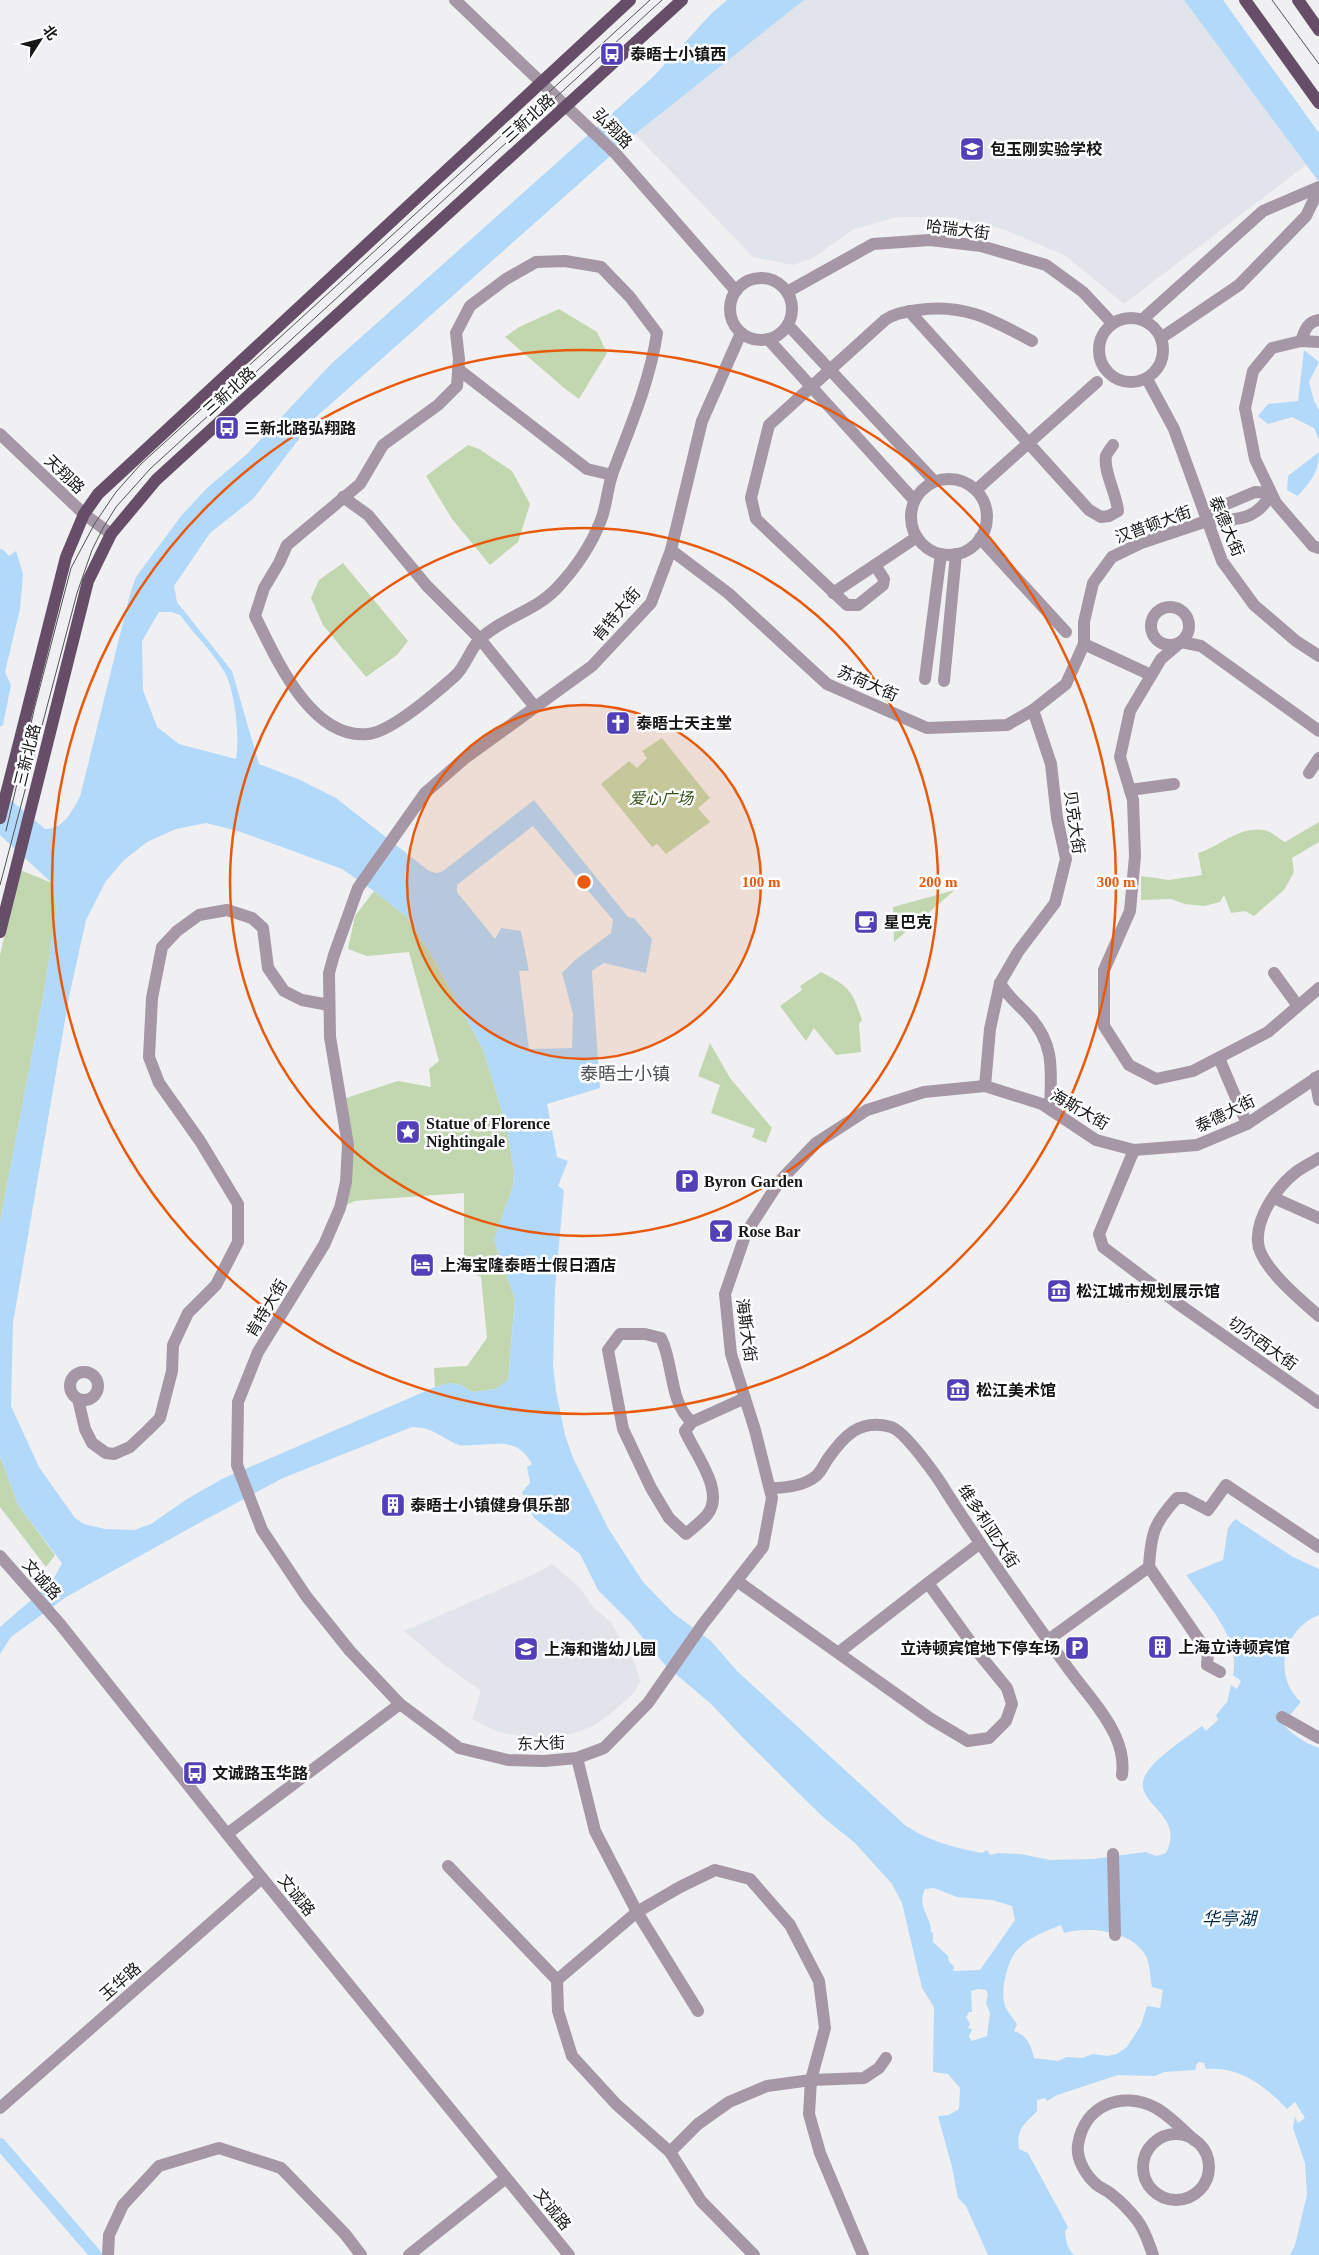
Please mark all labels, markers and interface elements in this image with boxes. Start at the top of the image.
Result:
north arrow [15,15,65,65]
text: 北 [40,23,60,43]
bus stop icon: 泰晤士小镇西 [599,41,625,67]
place label: 泰晤士小镇西 [630,45,726,63]
street label: 三新北路 [499,91,558,146]
street label: 弘翔路 [590,105,635,152]
school or university icon: 包玉刚实验学校 [959,136,985,162]
place label: 包玉刚实验学校 [990,140,1103,158]
street label: 哈瑞大街 [925,217,991,242]
street label: 三新北路 [200,364,259,419]
bus stop icon: 三新北路弘翔路 [214,415,240,441]
place label: 三新北路弘翔路 [244,420,356,437]
street label: 天翔路 [41,452,88,497]
street label: 泰德大街 [1206,493,1247,559]
street label: 汉普顿大街 [1113,503,1194,546]
street label: 肯特大街 [589,584,643,644]
street label: 苏荷大街 [835,663,900,704]
church icon: 泰晤士天主堂 [605,710,631,736]
place label: 泰晤士天主堂 [636,715,732,732]
street label: 三新北路 [11,722,43,788]
street label: 贝克大街 [1062,789,1087,855]
park label: 爱心广场 [629,790,695,807]
centre of rings [575,873,593,891]
text: 100 m [742,874,781,890]
text: 200 m [919,874,958,890]
text: 300 m [1097,874,1136,890]
cafe icon: 星巴克 [853,909,879,935]
place label: 星巴克 [884,914,932,931]
district label: 泰晤士小镇 [580,1064,670,1084]
street label: 海斯大街 [1048,1086,1112,1133]
street label: 泰德大街 [1193,1092,1258,1135]
place label: Statue of Florence Nightingale [426,1115,550,1151]
place icon: Statue of Florence Nightingale [395,1119,421,1145]
parking icon: Byron Garden [674,1168,700,1194]
place label: Byron Garden [704,1173,803,1191]
bar icon: Rose Bar [708,1218,734,1244]
place label: Rose Bar [738,1223,801,1240]
hotel icon: 上海宝隆泰晤士假日酒店 [409,1252,435,1278]
place label: 上海宝隆泰晤士假日酒店 [440,1257,616,1274]
street label: 肯特大街 [243,1276,290,1340]
museum icon: 松江城市规划展示馆 [1046,1278,1072,1304]
place label: 松江城市规划展示馆 [1076,1282,1220,1300]
street label: 海斯大街 [734,1297,759,1363]
street label: 切尔西大街 [1225,1313,1300,1373]
museum icon: 松江美术馆 [945,1377,971,1403]
place label: 松江美术馆 [976,1382,1056,1399]
street label: 维多利亚大街 [955,1481,1022,1571]
building icon: 泰晤士小镇健身俱乐部 [380,1492,406,1518]
place label: 泰晤士小镇健身俱乐部 [410,1496,570,1514]
street label: 文诚路 [19,1556,64,1603]
building icon: 上海立诗顿宾馆 [1147,1634,1173,1660]
parking icon: 立诗顿宾馆地下停车场 [1064,1635,1090,1661]
school or university icon: 上海和谐幼儿园 [513,1636,539,1662]
place label: 上海立诗顿宾馆 [1178,1639,1290,1656]
place label: 上海和谐幼儿园 [544,1640,656,1658]
place label: 立诗顿宾馆地下停车场 [900,1640,1060,1657]
street label: 东大街 [517,1734,565,1753]
bus stop icon: 文诚路玉华路 [182,1760,208,1786]
place label: 文诚路玉华路 [212,1764,308,1782]
street label: 文诚路 [275,1871,318,1919]
water label: 华亭湖 [1202,1909,1259,1929]
street label: 玉华路 [97,1959,144,2004]
street label: 文诚路 [531,2185,574,2233]

